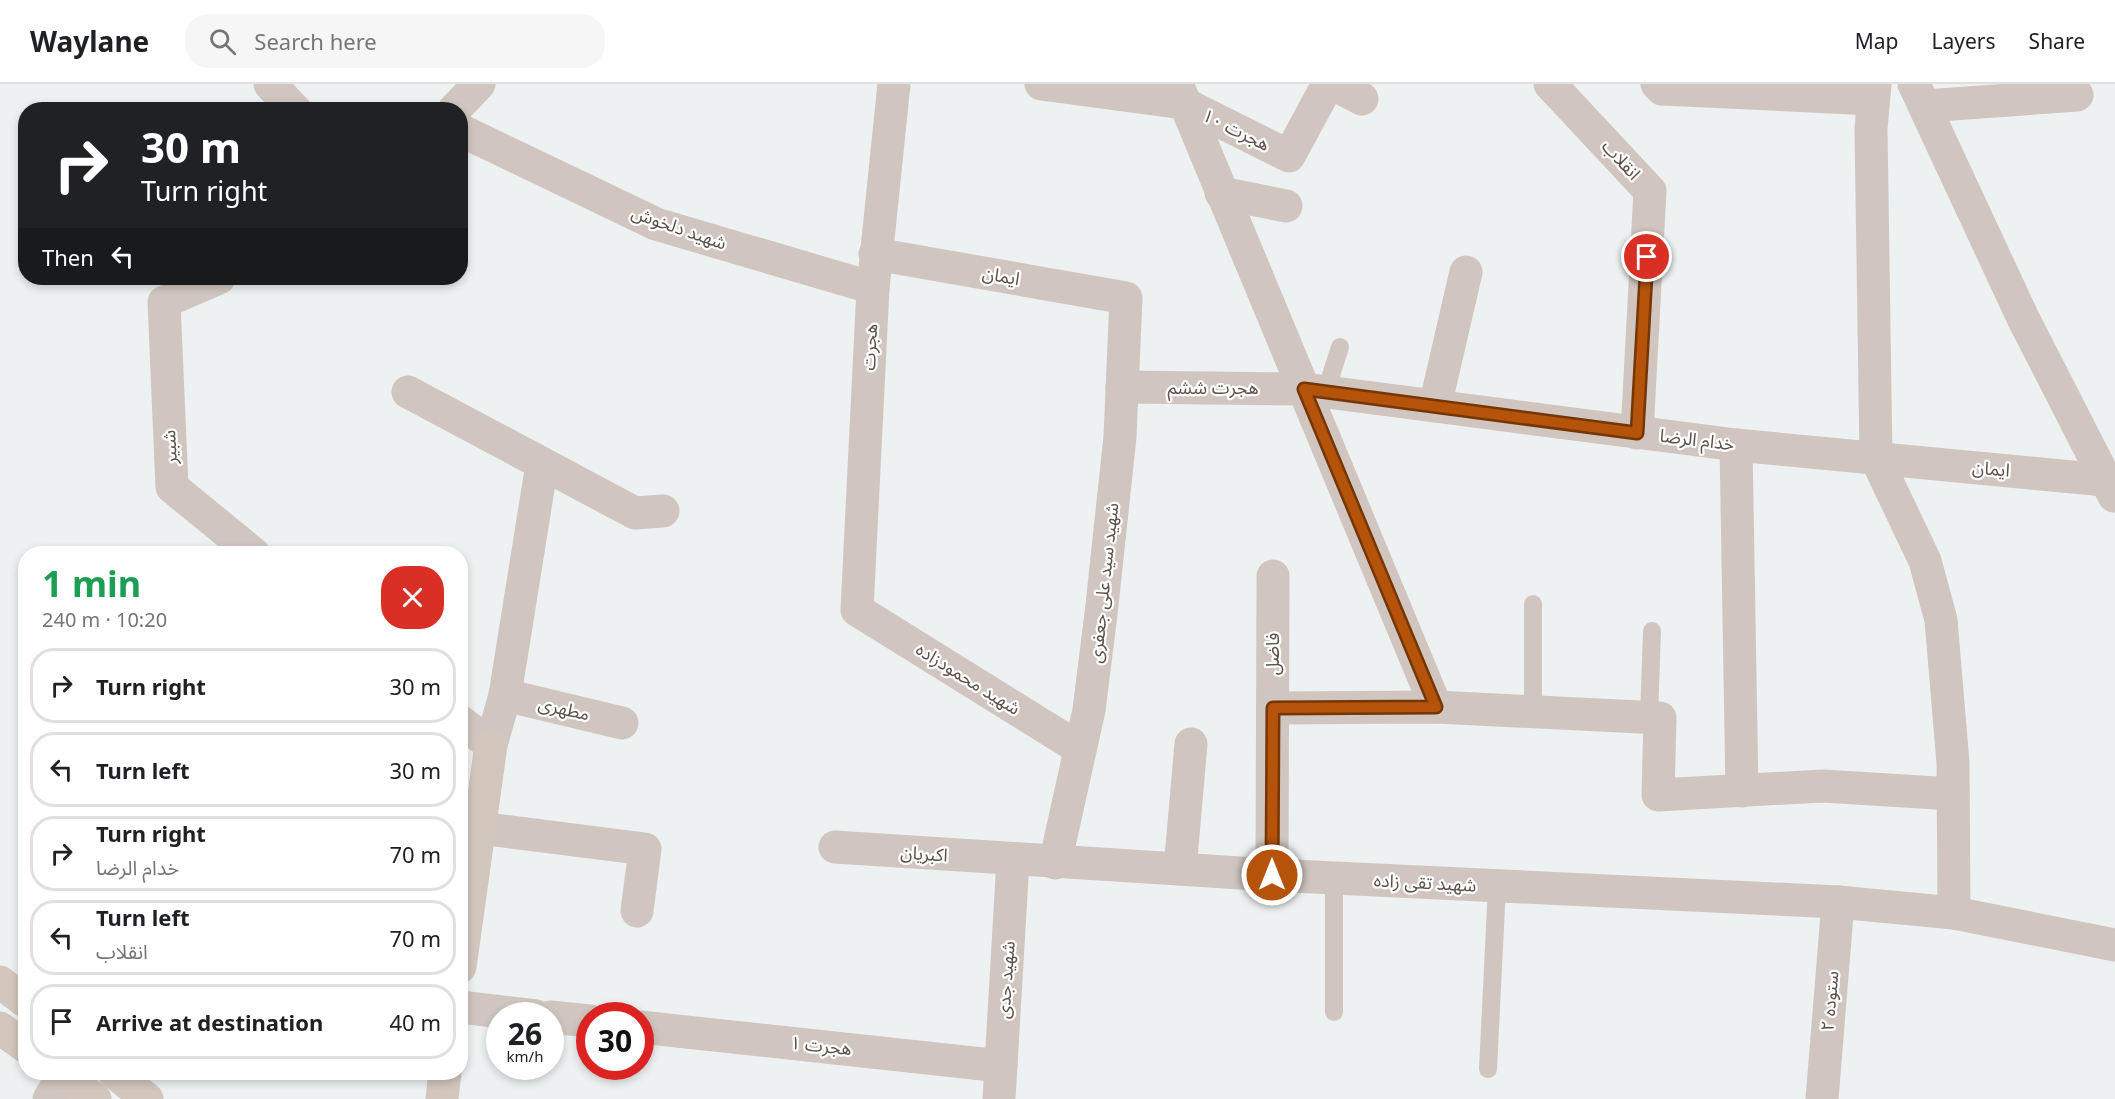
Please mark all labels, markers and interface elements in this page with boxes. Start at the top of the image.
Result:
search box [185,14,605,68]
text: Waylane [30,22,149,60]
icon: search [206,25,239,58]
text: Search here [254,26,377,56]
text: Map [1855,27,1899,55]
text: Layers [1932,27,1996,55]
text: Share [2029,27,2085,55]
street label: هجرت ۱۰ [1199,103,1274,156]
text: 30 m [141,118,241,175]
icon: right [42,126,120,204]
street label: انقلاب [1597,134,1646,185]
text: Turn right [141,172,267,209]
street label: شهید دلخوش [629,200,730,255]
pin [1621,231,1672,282]
icon: left [106,240,139,273]
icon: arrive [1630,240,1663,273]
text: Then [42,242,94,272]
street label: ایمان [981,260,1022,290]
street label: هجرت [856,323,882,371]
street label: هجرت ششم [1167,375,1259,401]
street label: خدام الرضا [1658,423,1736,458]
street label: شبیر [156,429,182,466]
street label: ایمان [1971,454,2011,482]
street label: شهید سید علی جعفری [1083,501,1123,664]
text: 1 min [42,559,141,608]
button: close [381,566,444,629]
text: 240 m · 10:20 [42,606,167,633]
street label: فاضل [1260,633,1284,675]
street label: شهید محمودزاده [912,636,1025,720]
icon: right [45,669,78,702]
text: Turn right [96,671,206,701]
text: 30 m [390,671,441,701]
street label: مطهری [536,690,592,726]
icon: left [45,753,78,786]
text: Turn left [96,755,190,785]
text: 30 m [390,755,441,785]
text: Turn right [96,818,206,848]
icon: right [45,837,78,870]
text: 70 m [390,839,441,869]
street label: اکبریان [900,839,949,867]
position arrow [1240,843,1304,907]
text: خدام الرضا [96,854,179,881]
street label: شهید تقی زاده [1373,867,1477,897]
text: Turn left [96,902,190,932]
icon: left [45,921,78,954]
text: 70 m [390,923,441,953]
text: انقلاب [96,938,148,965]
street label: شهید جدی [990,940,1020,1020]
street label: ستوده ۲ [1814,970,1844,1032]
speed limit sign: 30 [576,1002,654,1080]
icon: arrive [45,1005,78,1038]
text: Arrive at destination [96,1007,323,1037]
text: 40 m [390,1007,441,1037]
text: 26 [508,1013,542,1054]
street label: هجرت ۱ [789,1030,853,1060]
text: km/h [507,1046,543,1066]

